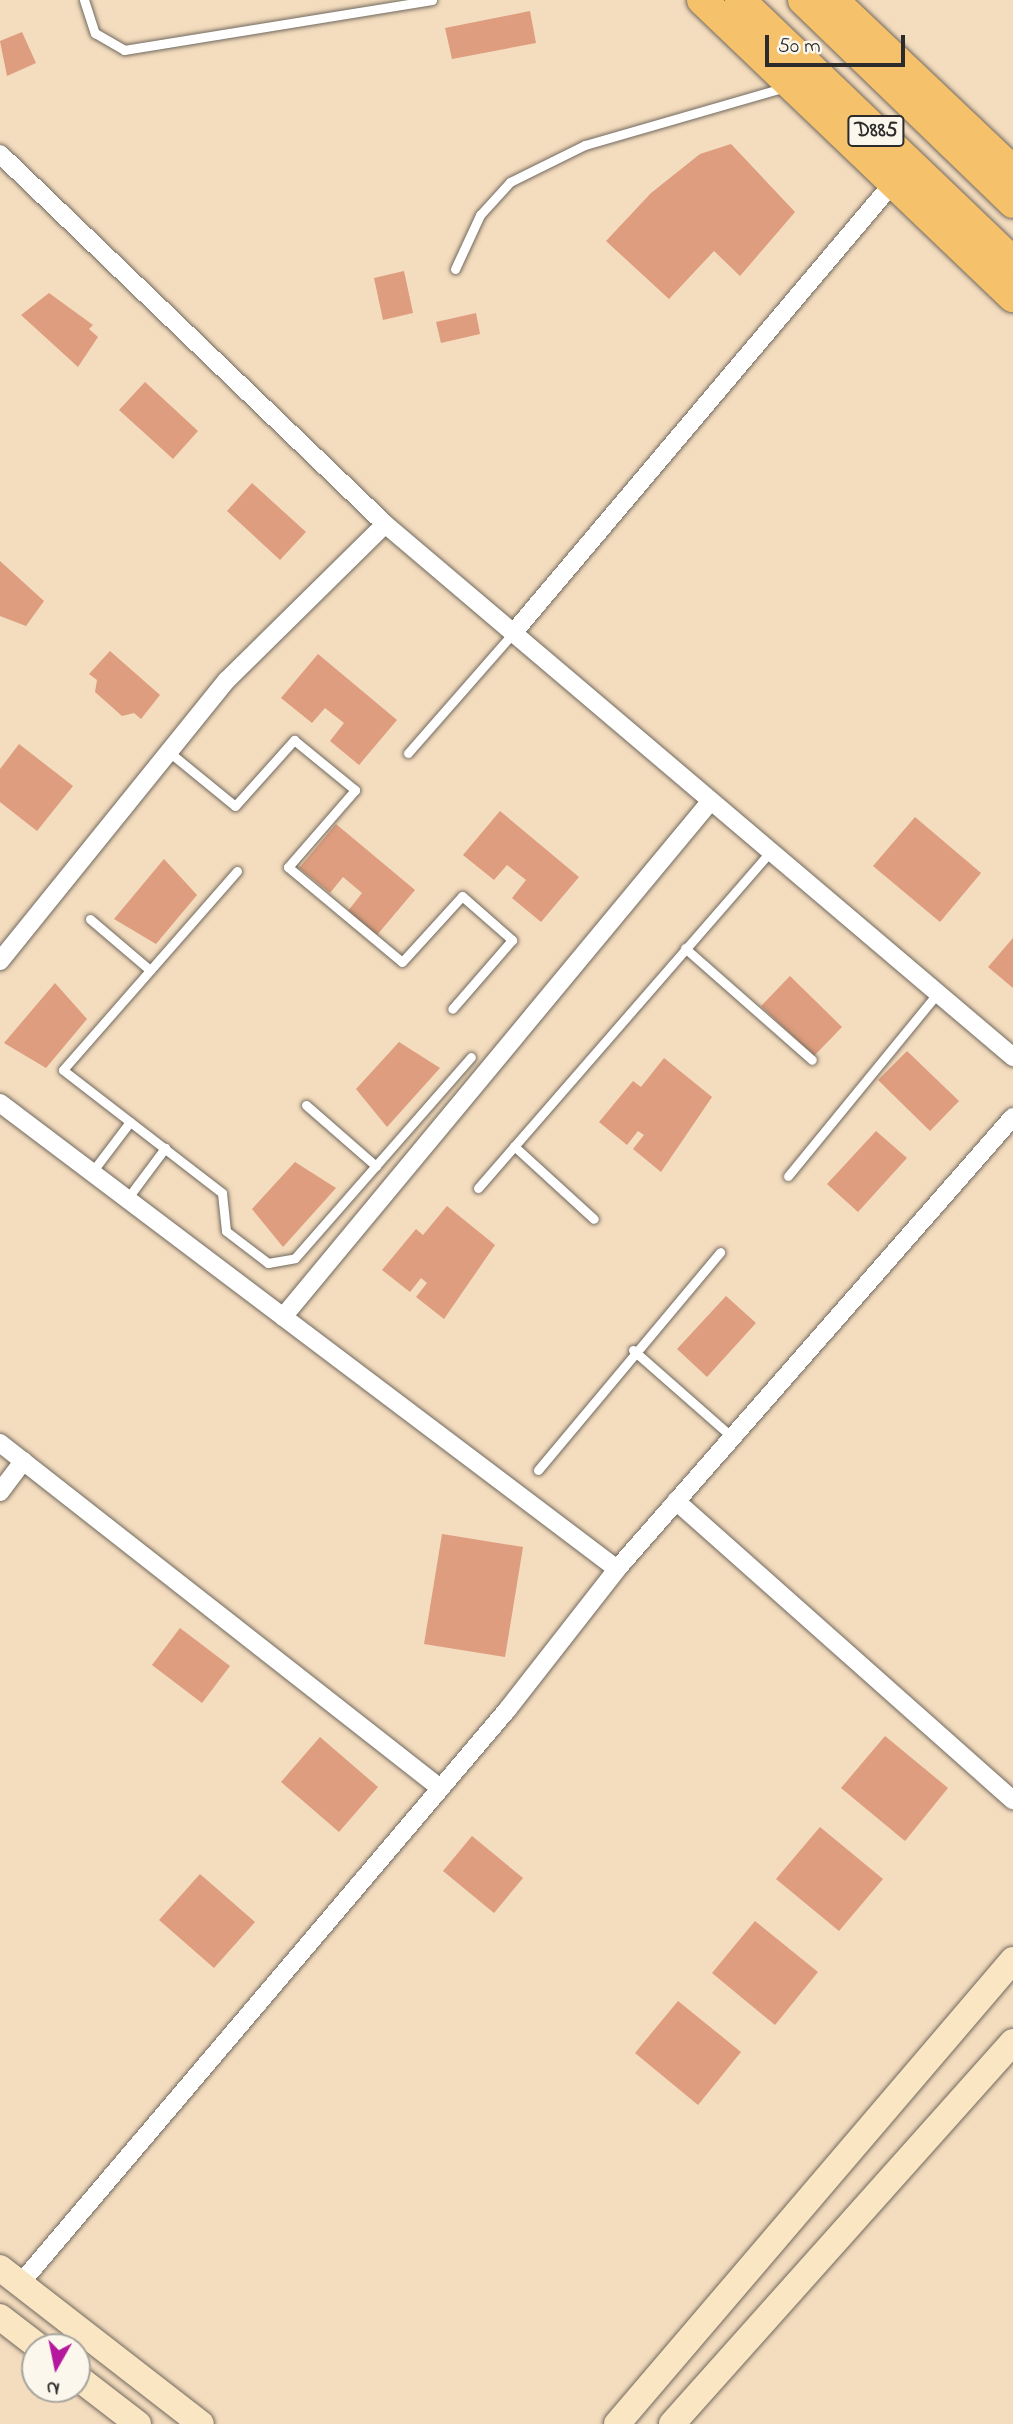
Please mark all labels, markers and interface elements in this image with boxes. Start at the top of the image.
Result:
scale bar [768,21,908,65]
text: 50 m [778,32,821,62]
road number: D885 [846,114,906,148]
north arrow [21,2333,91,2403]
text: N [45,2373,61,2402]

